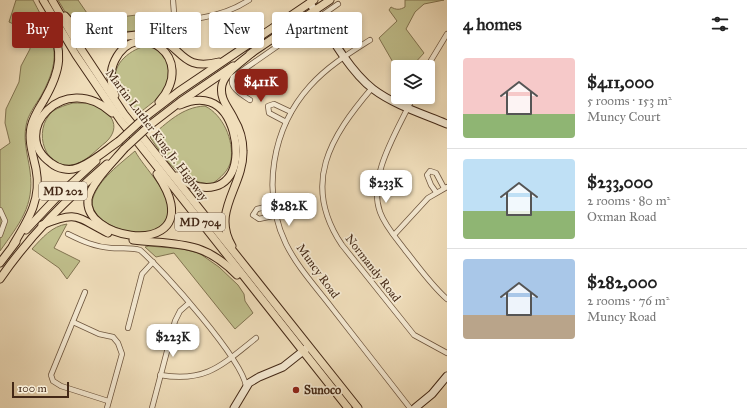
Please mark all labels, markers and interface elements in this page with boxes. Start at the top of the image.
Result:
chip: Buy [12,12,63,48]
chip: Rent [71,12,127,48]
chip: Filters [135,12,201,48]
chip: New [209,12,264,48]
chip: Apartment [272,12,362,48]
icon: filters [709,13,731,35]
text: 4 homes [463,14,522,35]
map controls [391,60,435,104]
button: layers [391,60,435,104]
street label: Martin Luther King Jr. Highway [102,66,211,205]
pin: $411K [233,69,289,103]
text: $411,000 [587,72,654,93]
text: $411K [244,74,278,90]
icon: home [495,74,543,122]
text: 5 rooms · 153 m² [587,93,672,109]
text: Muncy Court [587,109,661,125]
pin: $233K [358,170,414,204]
text: $233,000 [587,172,653,193]
text: $233K [369,175,403,191]
icon: home [495,175,543,223]
road number: MD 202 [39,182,87,200]
pin: $282K [261,193,317,227]
text: 2 rooms · 80 m² [587,193,670,209]
text: $282K [271,198,307,214]
text: Oxman Road [587,209,657,225]
road number: MD 704 [175,213,225,231]
street label: Normandy Road [342,231,404,305]
street label: Muncy Road [294,241,342,301]
text: $282,000 [587,272,657,293]
icon: home [495,275,543,323]
text: 2 rooms · 76 m² [587,293,669,309]
text: Muncy Road [587,309,656,325]
pin: $223K [145,324,201,358]
text: $223K [155,329,191,345]
scale bar [12,380,69,399]
text: 100 m [18,382,47,395]
place label: Sunoco [304,383,341,397]
marker: Sunoco [291,385,301,395]

